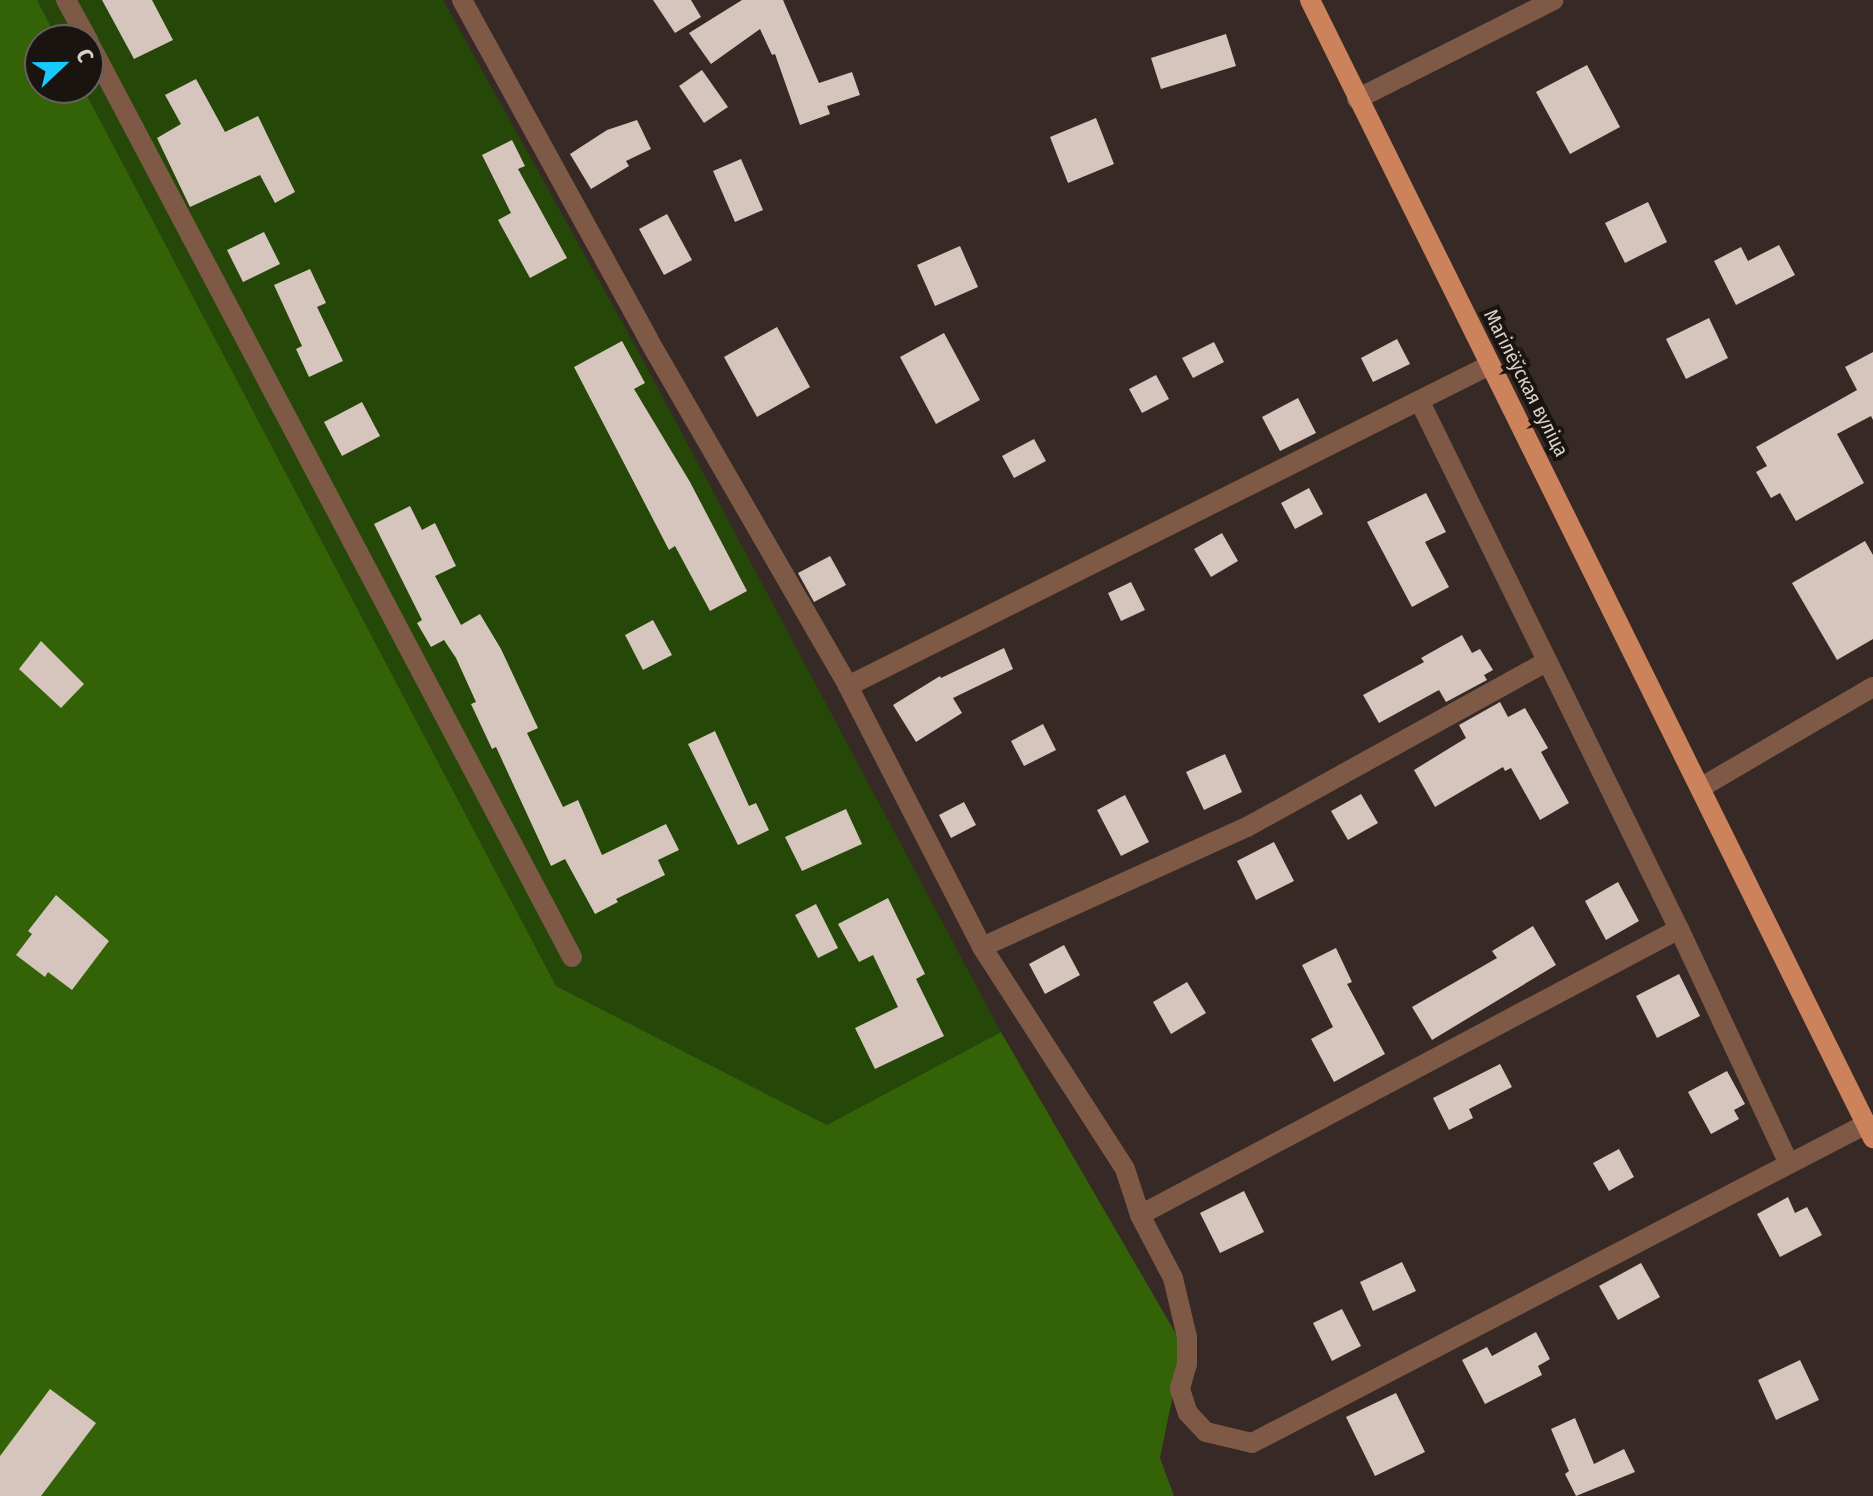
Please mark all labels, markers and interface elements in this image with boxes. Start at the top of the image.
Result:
north arrow [24,24,104,104]
text: С [70,45,100,66]
street label: Магілёўская вуліца [1479,305,1573,461]

